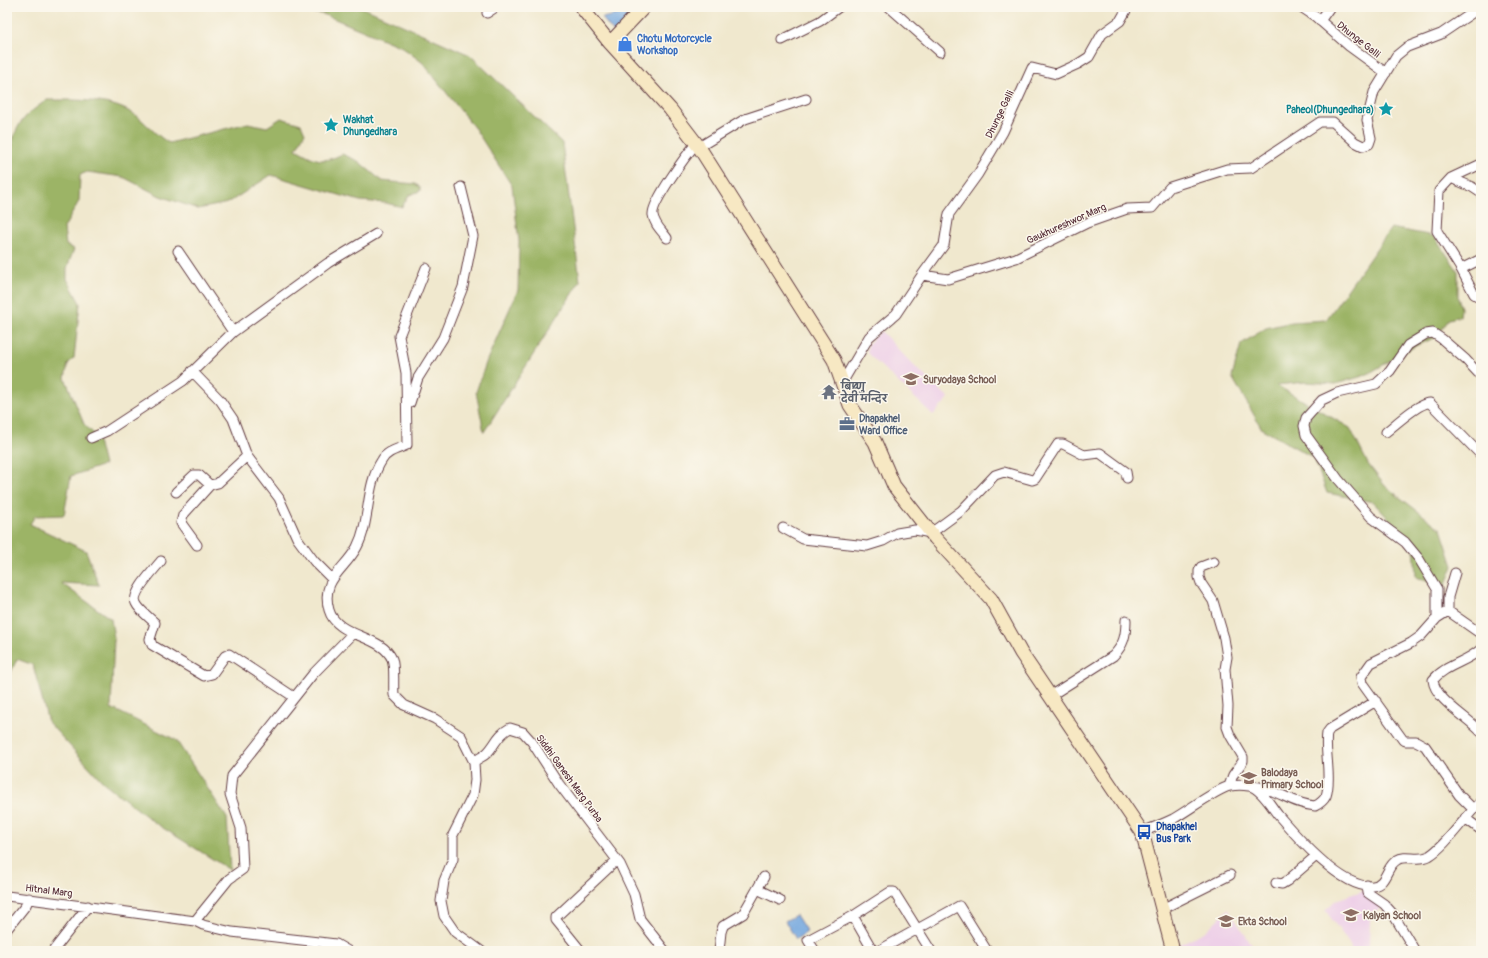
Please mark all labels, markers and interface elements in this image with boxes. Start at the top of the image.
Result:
street label: Dhunge Galli [1334,19,1383,61]
place label: Chotu Motorcycle Workshop [637,33,713,57]
shop icon: Chotu Motorcycle Workshop [616,35,634,53]
street label: Dhunge Galli [983,88,1017,140]
place icon: Paheol(Dhungedhara) [1377,100,1395,118]
place label: Paheol(Dhungedhara) [1286,104,1374,116]
place label: Wakhat Dhungedhara [343,114,397,138]
place icon: Wakhat Dhungedhara [322,116,340,134]
street label: Gaukhureshwor Marg [1025,201,1108,247]
school or university icon: Suryodaya School [902,370,920,388]
place label: Suryodaya School [923,374,996,386]
place label: बिष्णु देवी मन्दिर [840,378,889,405]
temple icon: बिष्णु देवी मन्दिर [820,383,838,401]
place label: Dhapakhel Ward Office [859,413,908,437]
office icon: Dhapakhel Ward Office [838,415,856,433]
street label: Siddhi Ganesh Marg Purba [533,732,605,825]
place label: Balodaya Primary School [1261,767,1324,791]
school or university icon: Balodaya Primary School [1240,769,1258,787]
place label: Dhapakhel Bus Park [1156,821,1197,845]
bus stop icon: Dhapakhel Bus Park [1135,823,1153,841]
street label: Hitnal Marg [25,882,73,900]
school or university icon: Kalyan School [1342,906,1360,924]
place label: Kalyan School [1363,910,1421,922]
school or university icon: Ekta School [1217,912,1235,930]
place label: Ekta School [1238,916,1287,928]

